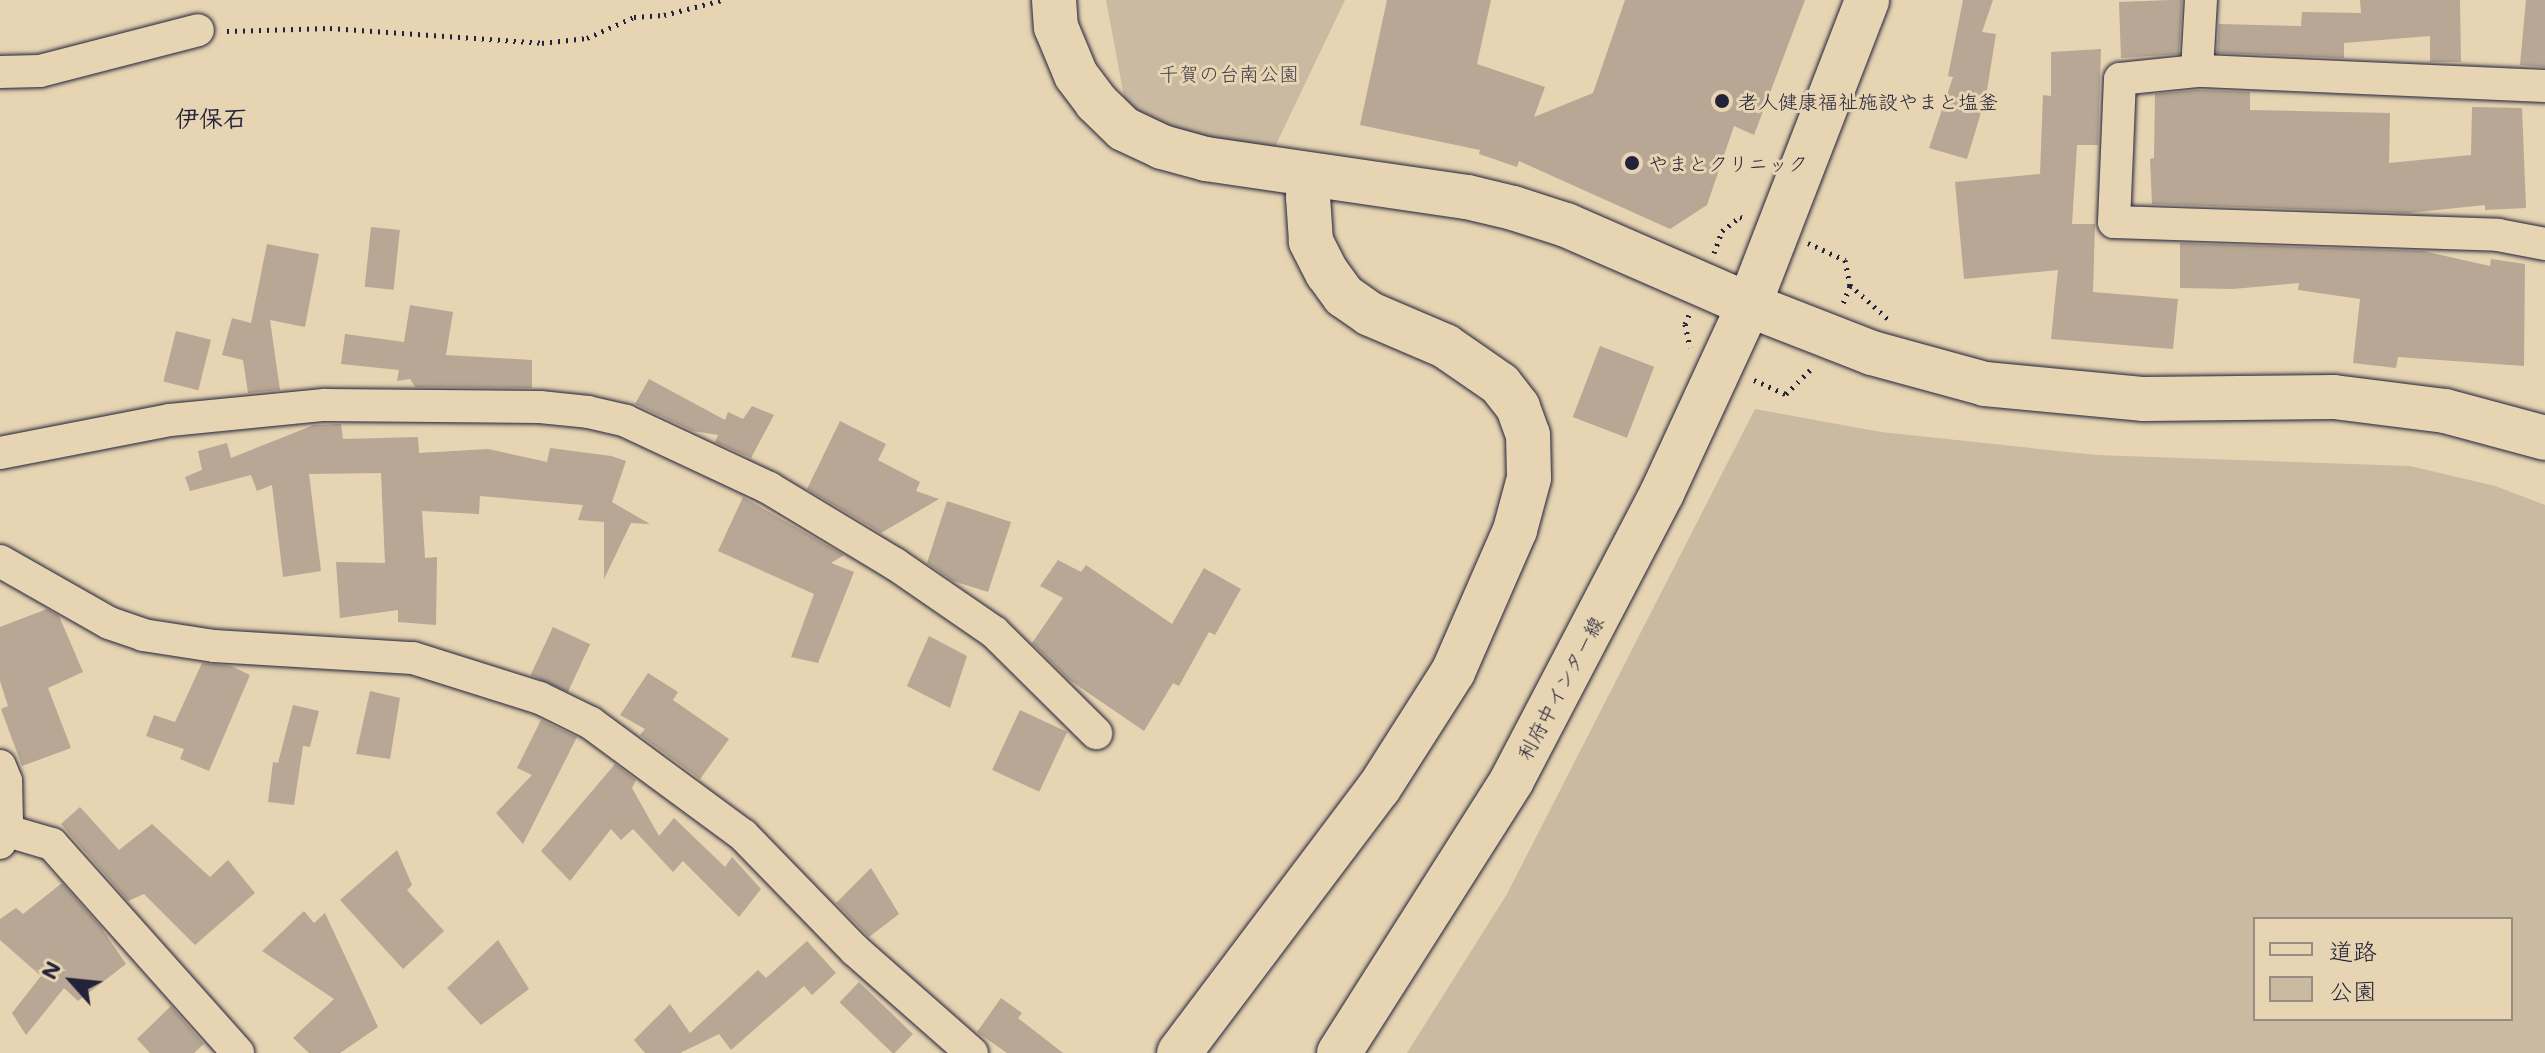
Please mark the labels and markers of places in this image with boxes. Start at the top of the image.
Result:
place label: 老人健康福祉施設やまと塩釜 [1738,89,1998,113]
marker: 老人健康福祉施設やまと塩釜 [1713,92,1731,110]
place label: やまとクリニック [1648,151,1808,175]
marker: やまとクリニック [1623,154,1641,172]

